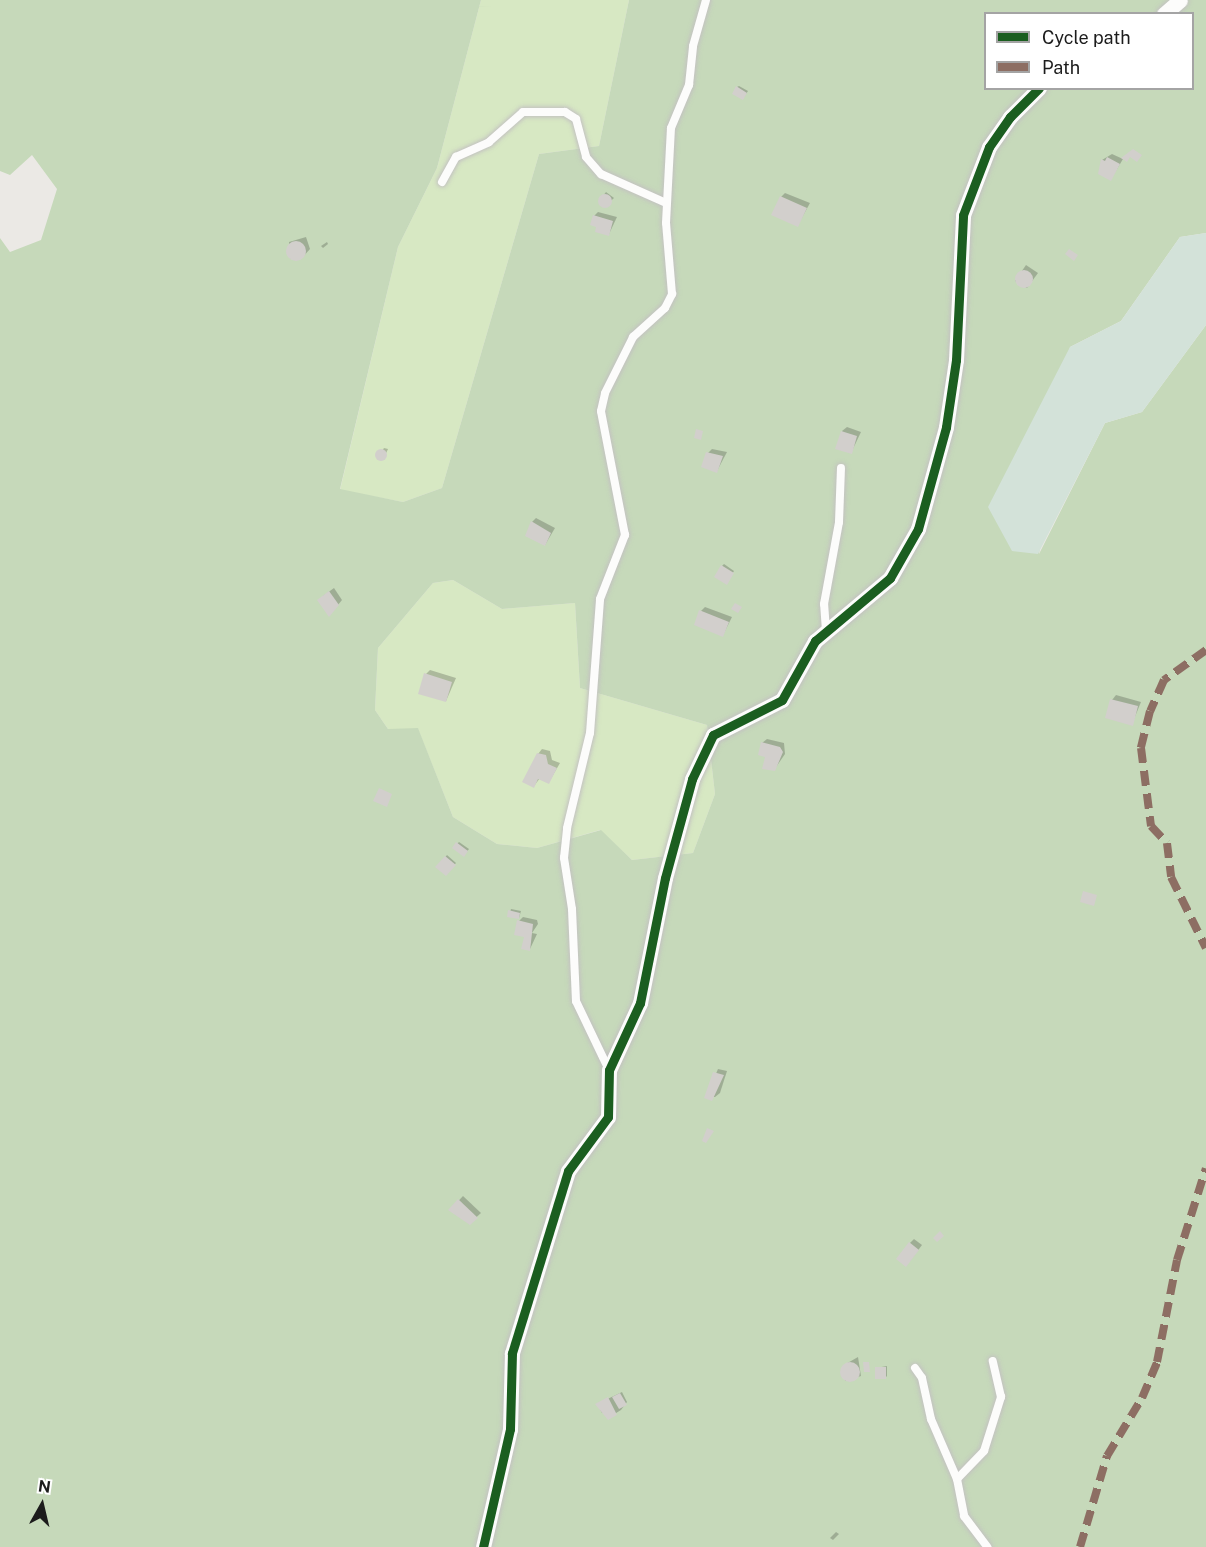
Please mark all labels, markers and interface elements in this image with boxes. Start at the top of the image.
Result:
legend [984,12,1194,90]
text: Cycle path [1042,27,1131,48]
text: Path [1042,57,1080,78]
north arrow [12,1475,72,1535]
text: N [37,1476,52,1497]

